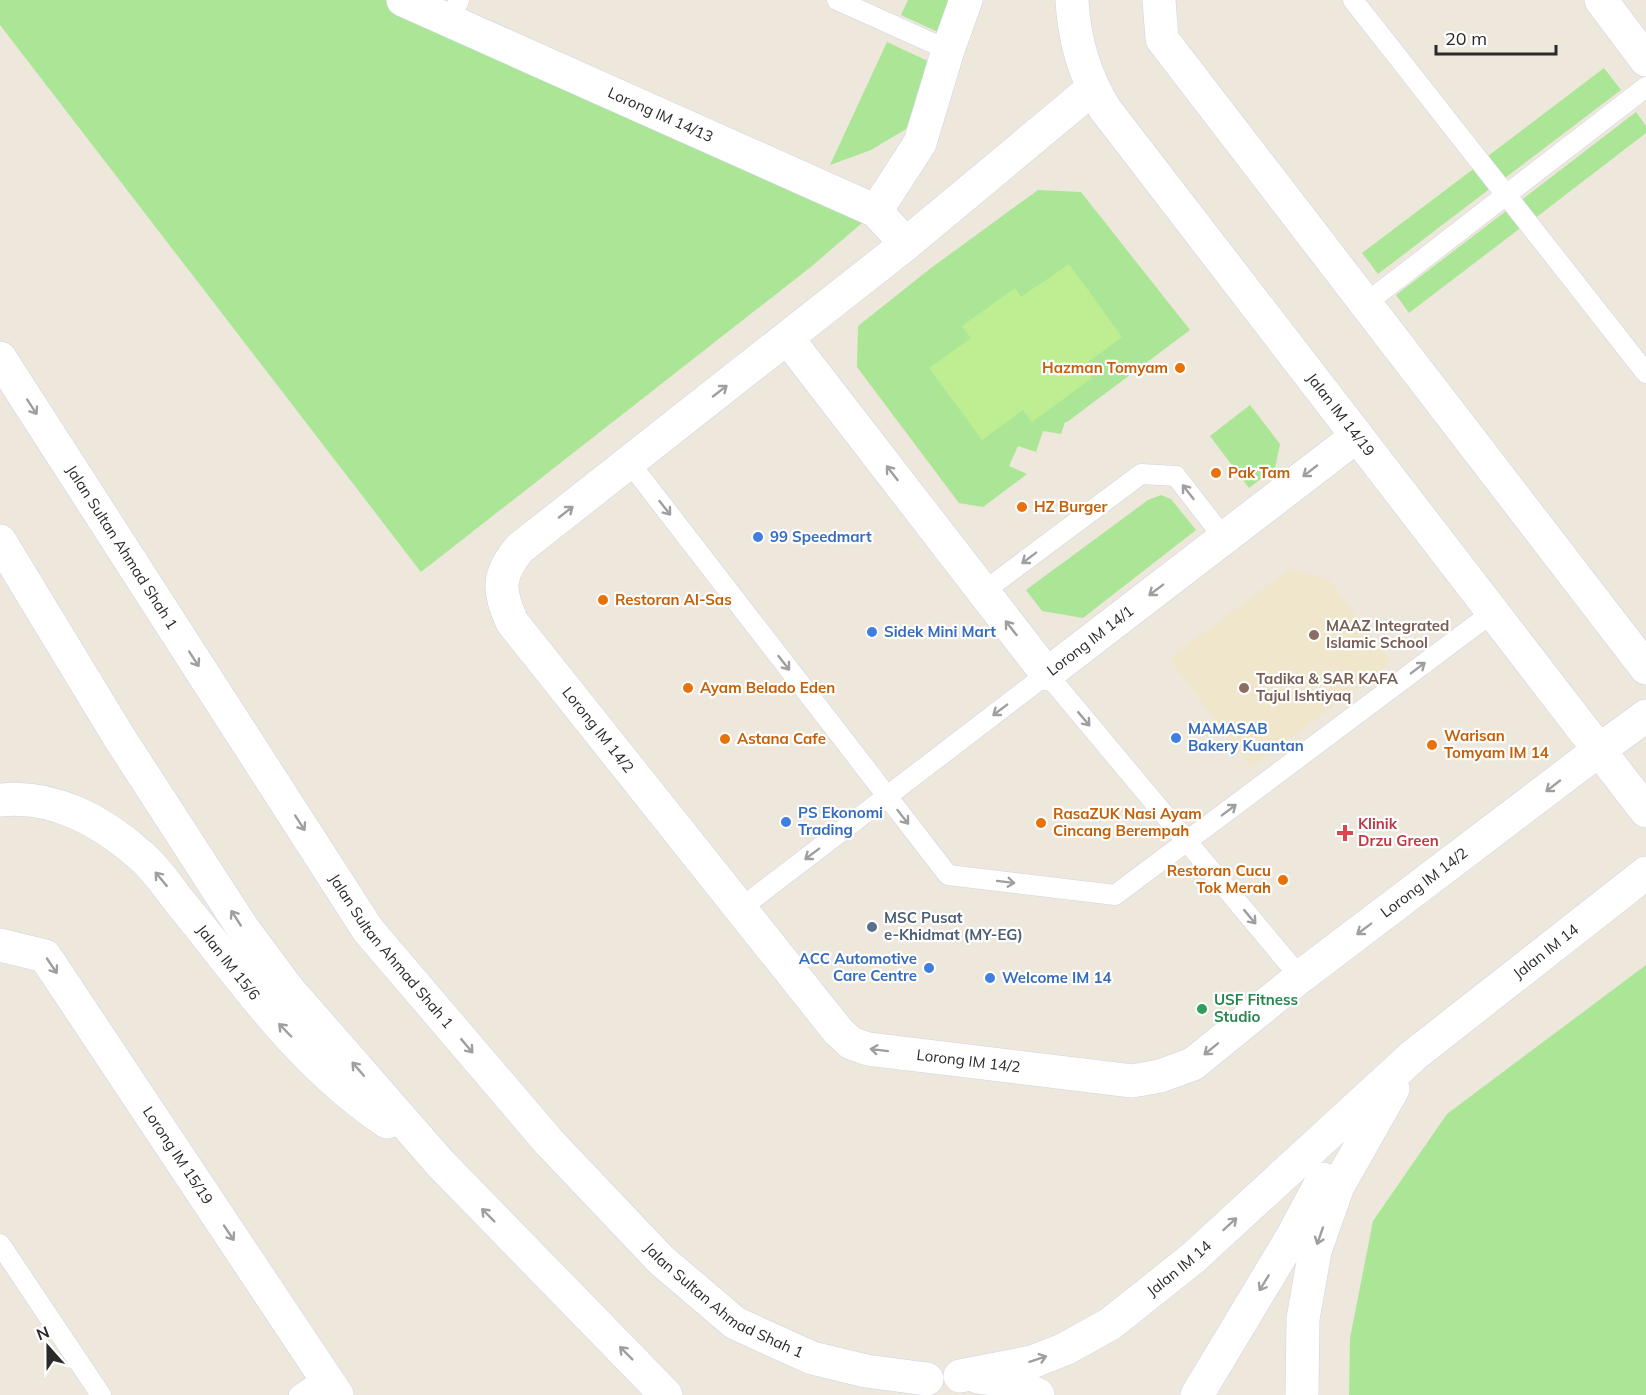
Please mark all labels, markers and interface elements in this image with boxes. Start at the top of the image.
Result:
scale bar [1436,18,1556,56]
text: 20 m [1445,27,1487,50]
street label: Lorong IM 14/13 [605,83,716,146]
place label: Hazman Tomyam [1042,358,1168,377]
marker: Hazman Tomyam [1173,361,1187,375]
street label: Jalan IM 14/19 [1303,369,1379,460]
one-way arrow [712,385,728,398]
one-way arrow [26,398,38,415]
street label: Jalan Sultan Ahmad Shah 1 [62,461,182,633]
place label: Pak Tam [1228,463,1290,482]
one-way arrow [1303,465,1319,478]
one-way arrow [885,466,898,482]
marker: Pak Tam [1209,466,1223,480]
one-way arrow [1182,484,1195,500]
place label: HZ Burger [1034,497,1107,516]
one-way arrow [659,500,671,516]
marker: HZ Burger [1015,500,1029,514]
one-way arrow [558,505,574,518]
place label: 99 Speedmart [770,527,872,546]
marker: 99 Speedmart [751,530,765,544]
one-way arrow [1021,551,1037,564]
one-way arrow [1148,584,1164,597]
place label: Restoran Al-Sas [615,590,732,609]
marker: Restoran Al-Sas [596,593,610,607]
street label: Lorong IM 14/1 [1043,601,1137,680]
place label: MAAZ Integrated Islamic School [1326,616,1449,652]
one-way arrow [1004,620,1017,636]
place label: Sidek Mini Mart [884,622,996,641]
marker: Sidek Mini Mart [865,625,879,639]
marker: MAAZ Integrated Islamic School [1307,628,1321,642]
one-way arrow [188,651,200,667]
one-way arrow [778,654,790,670]
one-way arrow [1410,661,1426,674]
place label: Tadika & SAR KAFA Tajul Ishtiyaq [1256,669,1399,705]
place label: Ayam Belado Eden [700,678,835,697]
marker: Ayam Belado Eden [681,681,695,695]
marker: Tadika & SAR KAFA Tajul Ishtiyaq [1237,681,1251,695]
street label: Lorong IM 14/2 [558,683,638,776]
one-way arrow [993,703,1009,716]
one-way arrow [1077,711,1091,726]
place label: MAMASAB Bakery Kuantan [1188,719,1304,755]
place label: Warisan Tomyam IM 14 [1444,726,1549,762]
place label: Astana Cafe [737,729,826,748]
marker: MAMASAB Bakery Kuantan [1169,731,1183,745]
marker: Astana Cafe [718,732,732,746]
marker: Warisan Tomyam IM 14 [1425,738,1439,752]
one-way arrow [1545,779,1561,792]
place label: PS Ekonomi Trading [798,803,883,839]
place label: RasaZUK Nasi Ayam Cincang Berempah [1053,804,1202,840]
one-way arrow [1220,804,1236,816]
one-way arrow [897,809,910,825]
place label: Klinik Drzu Green [1358,814,1439,850]
one-way arrow [293,815,306,832]
marker: PS Ekonomi Trading [779,815,793,829]
marker: RasaZUK Nasi Ayam Cincang Berempah [1034,816,1048,830]
marker: Klinik Drzu Green [1336,824,1354,842]
street label: Lorong IM 14/2 [1377,843,1471,921]
one-way arrow [804,847,820,860]
place label: Restoran Cucu Tok Merah [1167,861,1271,897]
street label: Jalan Sultan Ahmad Shah 1 [325,870,458,1032]
one-way arrow [154,872,168,887]
marker: Restoran Cucu Tok Merah [1276,873,1290,887]
one-way arrow [996,877,1015,888]
place label: MSC Pusat e-Khidmat (MY-EG) [884,908,1023,944]
one-way arrow [1243,909,1256,925]
one-way arrow [229,910,241,927]
street label: Jalan IM 15/6 [193,920,264,1004]
marker: MSC Pusat e-Khidmat (MY-EG) [865,920,879,934]
street label: Jalan IM 14 [1509,920,1582,983]
one-way arrow [1356,922,1372,935]
place label: ACC Automotive Care Centre [799,949,917,985]
one-way arrow [46,957,58,973]
marker: ACC Automotive Care Centre [922,961,936,975]
place label: Welcome IM 14 [1002,968,1112,987]
marker: Welcome IM 14 [983,971,997,985]
place label: USF Fitness Studio [1214,990,1298,1026]
marker: USF Fitness Studio [1195,1002,1209,1016]
one-way arrow [278,1023,292,1038]
one-way arrow [460,1038,474,1053]
one-way arrow [1203,1043,1219,1056]
one-way arrow [869,1044,889,1055]
street label: Lorong IM 14/2 [916,1045,1022,1076]
one-way arrow [351,1062,365,1077]
street label: Lorong IM 15/19 [139,1103,217,1208]
one-way arrow [481,1207,496,1222]
one-way arrow [1222,1217,1237,1231]
one-way arrow [223,1224,235,1241]
one-way arrow [1314,1227,1325,1245]
street label: Jalan IM 14 [1143,1236,1215,1300]
street label: Jalan Sultan Ahmad Shah 1 [640,1238,807,1362]
one-way arrow [1258,1274,1270,1291]
north arrow [18,1317,78,1377]
text: N [33,1321,52,1344]
one-way arrow [619,1345,633,1360]
one-way arrow [1028,1353,1047,1364]

